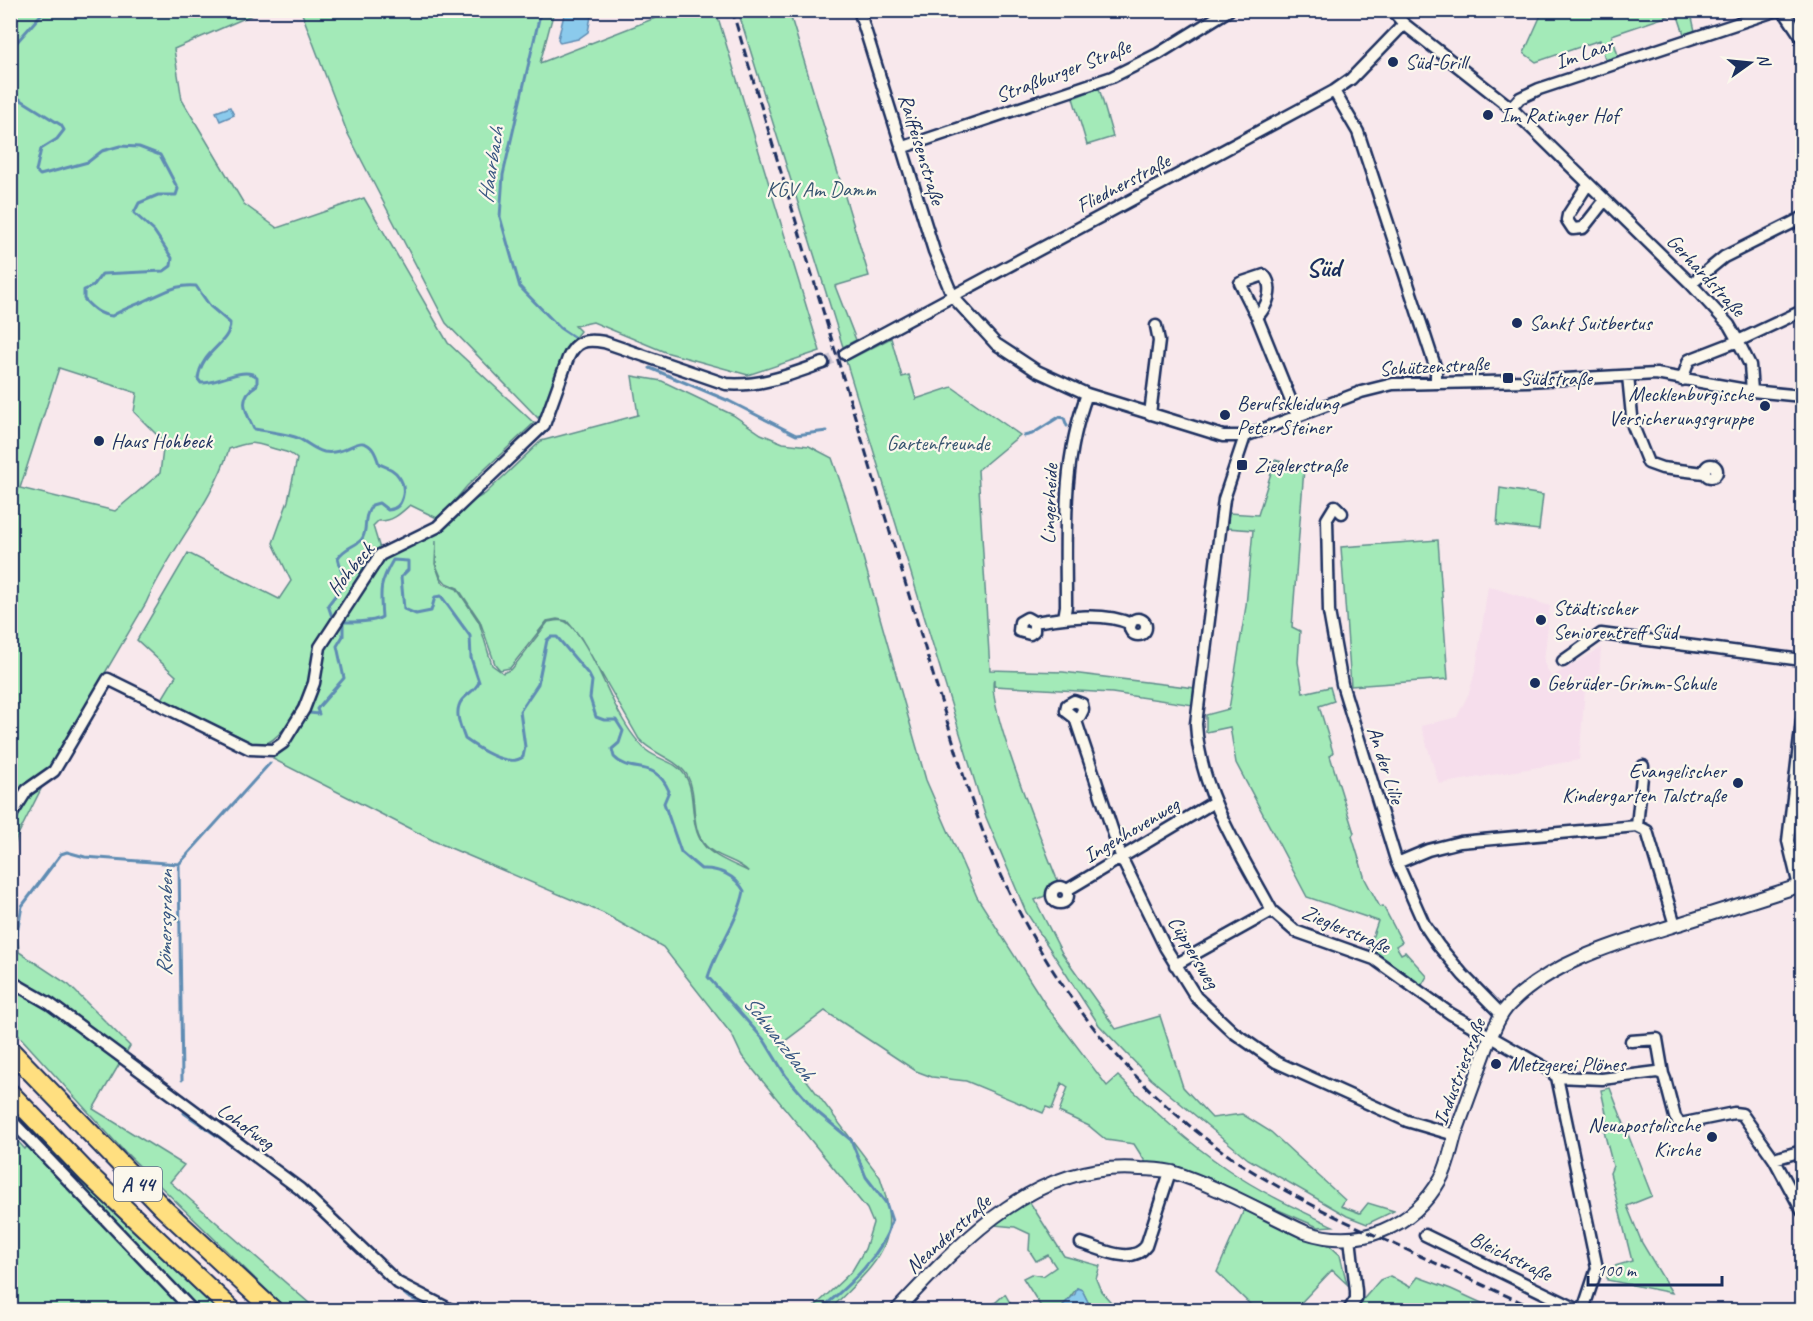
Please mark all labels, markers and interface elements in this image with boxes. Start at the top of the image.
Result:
street label: Im Laar [1552,31,1618,75]
street label: Straßburger Straße [992,33,1136,109]
north arrow [1720,33,1780,93]
place label: Süd-Grill [1405,49,1470,75]
text: N [1753,52,1775,70]
marker: Süd-Grill [1386,55,1400,69]
street label: Raiffeisenstraße [893,91,952,210]
place label: Im Ratinger Hof [1500,102,1623,128]
marker: Im Ratinger Hof [1481,108,1495,122]
water label: Haarbach [471,124,511,205]
street label: Fliednerstraße [1072,146,1176,218]
park label: KGV Am Damm [766,176,877,202]
street label: Gerhardstraße [1661,228,1752,323]
district label: Süd [1306,250,1344,284]
place label: Sankt Suitbertus [1529,310,1653,336]
marker: Sankt Suitbertus [1510,316,1524,330]
street label: Schützenstraße [1379,350,1492,382]
place label: Südstraße [1520,365,1594,391]
marker: Südstraße [1501,371,1515,385]
place label: Mecklenburgische Versicherungsgruppe [1609,381,1754,431]
place label: Berufskleidung Peter Steiner [1237,390,1340,440]
marker: Mecklenburgische Versicherungsgruppe [1758,399,1772,413]
marker: Berufskleidung Peter Steiner [1218,408,1232,422]
place label: Haus Hohbeck [111,428,213,454]
park label: Gartenfreunde [887,430,991,456]
marker: Haus Hohbeck [92,434,106,448]
place label: Zieglerstraße [1254,452,1349,478]
marker: Zieglerstraße [1235,458,1249,472]
street label: Lingerheide [1035,462,1063,544]
street label: Hohbeck [321,536,381,601]
place label: Städtischer Seniorentreff Süd [1553,595,1681,645]
marker: Städtischer Seniorentreff Süd [1534,613,1548,627]
place label: Gebrüder-Grimm-Schule [1547,670,1717,696]
marker: Gebrüder-Grimm-Schule [1528,676,1542,690]
street label: An der Lilie [1361,723,1411,809]
place label: Evangelischer Kindergarten Talstraße [1562,758,1728,808]
marker: Evangelischer Kindergarten Talstraße [1731,776,1745,790]
street label: Ingenhovenweg [1078,791,1185,869]
water label: Römersgraben [150,868,180,976]
street label: Zieglerstraße [1298,899,1396,960]
street label: Cüppersweg [1162,911,1227,994]
water label: Schwarzbach [737,990,822,1088]
street label: Industriestraße [1427,1013,1492,1129]
place label: Metzgerei Plönes [1508,1051,1627,1077]
marker: Metzgerei Plönes [1489,1057,1503,1071]
street label: Lohofweg [212,1096,281,1156]
place label: Neuapostolische Kirche [1588,1112,1702,1162]
marker: Neuapostolische Kirche [1705,1130,1719,1144]
road number: A 44 [114,1167,162,1201]
street label: Neanderstraße [900,1187,998,1279]
street label: Bleichstraße [1466,1225,1558,1288]
scale bar [1588,1249,1722,1287]
text: 100 m [1597,1259,1638,1281]

